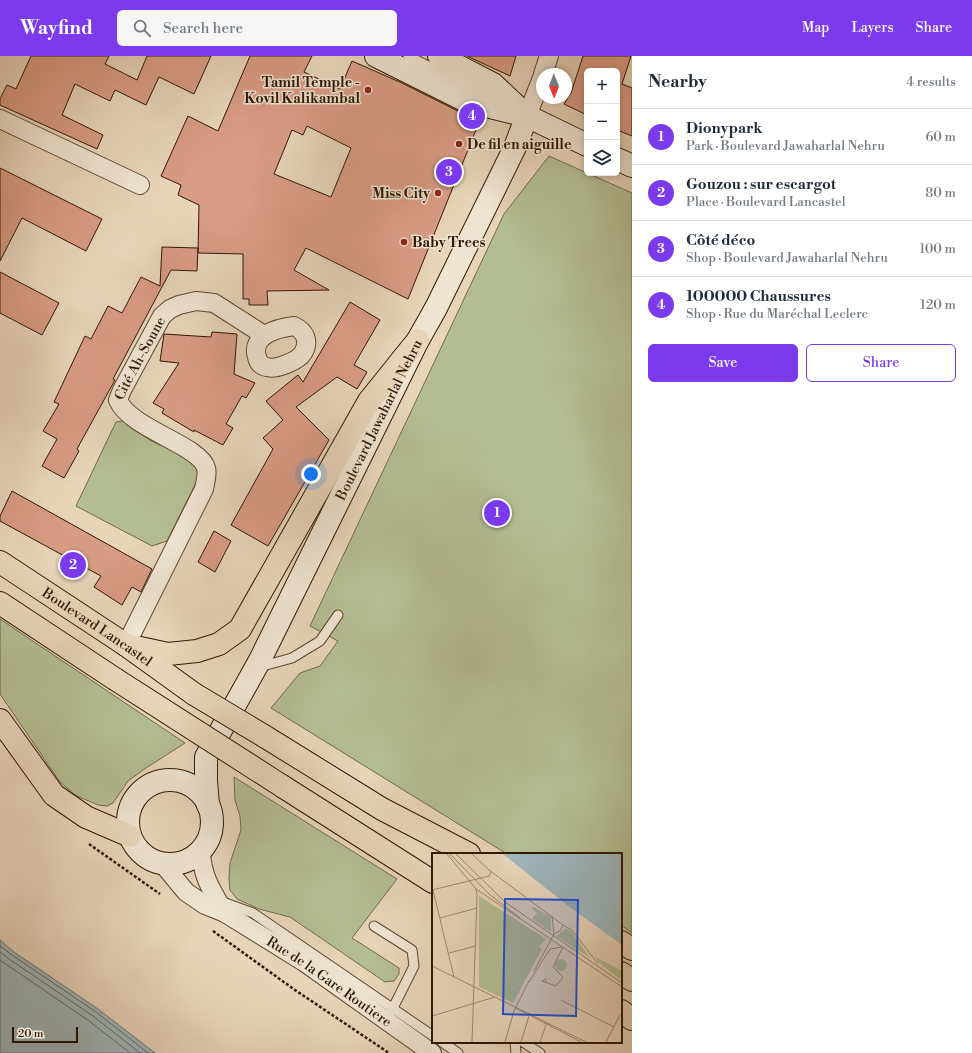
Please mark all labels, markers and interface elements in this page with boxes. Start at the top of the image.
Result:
search box [117,10,397,46]
text: Wayfind [20,16,93,40]
icon: search [131,17,153,39]
text: Search here [163,19,243,38]
text: Map [802,19,829,37]
text: Layers [851,19,894,37]
text: Share [916,19,952,37]
north arrow [536,68,572,104]
map controls [584,68,620,176]
button: + [584,68,620,104]
text: Nearby [648,71,707,93]
place label: Tamil Temple - Kovil Kalikambal [244,74,360,108]
text: 4 results [906,74,956,90]
marker: Tamil Temple - Kovil Kalikambal [363,85,373,95]
pin: 4 [459,101,485,131]
button: − [584,104,620,140]
text: Dionypark [686,119,763,138]
text: 1 [658,129,664,145]
text: 60 m [925,129,956,145]
place label: De fil en aiguille [467,136,572,154]
text: Park · Boulevard Jawaharlal Nehru [686,138,885,154]
marker: De fil en aiguille [454,139,464,149]
button: layers [584,140,620,176]
pin: 3 [436,157,462,187]
text: Gouzou : sur escargot [686,175,836,194]
place label: Miss City [372,185,431,203]
text: 2 [657,185,665,201]
text: 80 m [925,185,956,201]
marker: Miss City [433,188,443,198]
text: Place · Boulevard Lancastel [686,194,846,210]
text: Côté déco [686,231,755,250]
place label: Baby Trees [412,234,486,252]
marker: Baby Trees [399,237,409,247]
text: 3 [657,241,665,257]
text: 100 m [920,241,956,257]
text: Shop · Boulevard Jawaharlal Nehru [686,250,888,266]
text: 100000 Chaussures [686,287,831,306]
text: 4 [657,297,665,313]
text: 120 m [920,297,956,313]
text: Shop · Rue du Maréchal Leclerc [686,306,868,322]
street label: Cité Ah-Soune [111,314,170,403]
street label: Boulevard Jawaharlal Nehru [332,337,427,505]
button: Save [648,344,798,382]
button: Share [806,344,956,382]
your location [301,464,321,484]
pin: 1 [484,498,510,528]
pin: 2 [60,550,86,580]
street label: Boulevard Lancastel [38,584,155,671]
inset map [432,853,622,1043]
street label: Rue de la Gare Routiere [263,933,395,1032]
scale bar [12,1025,78,1044]
text: 20 m [18,1027,43,1041]

